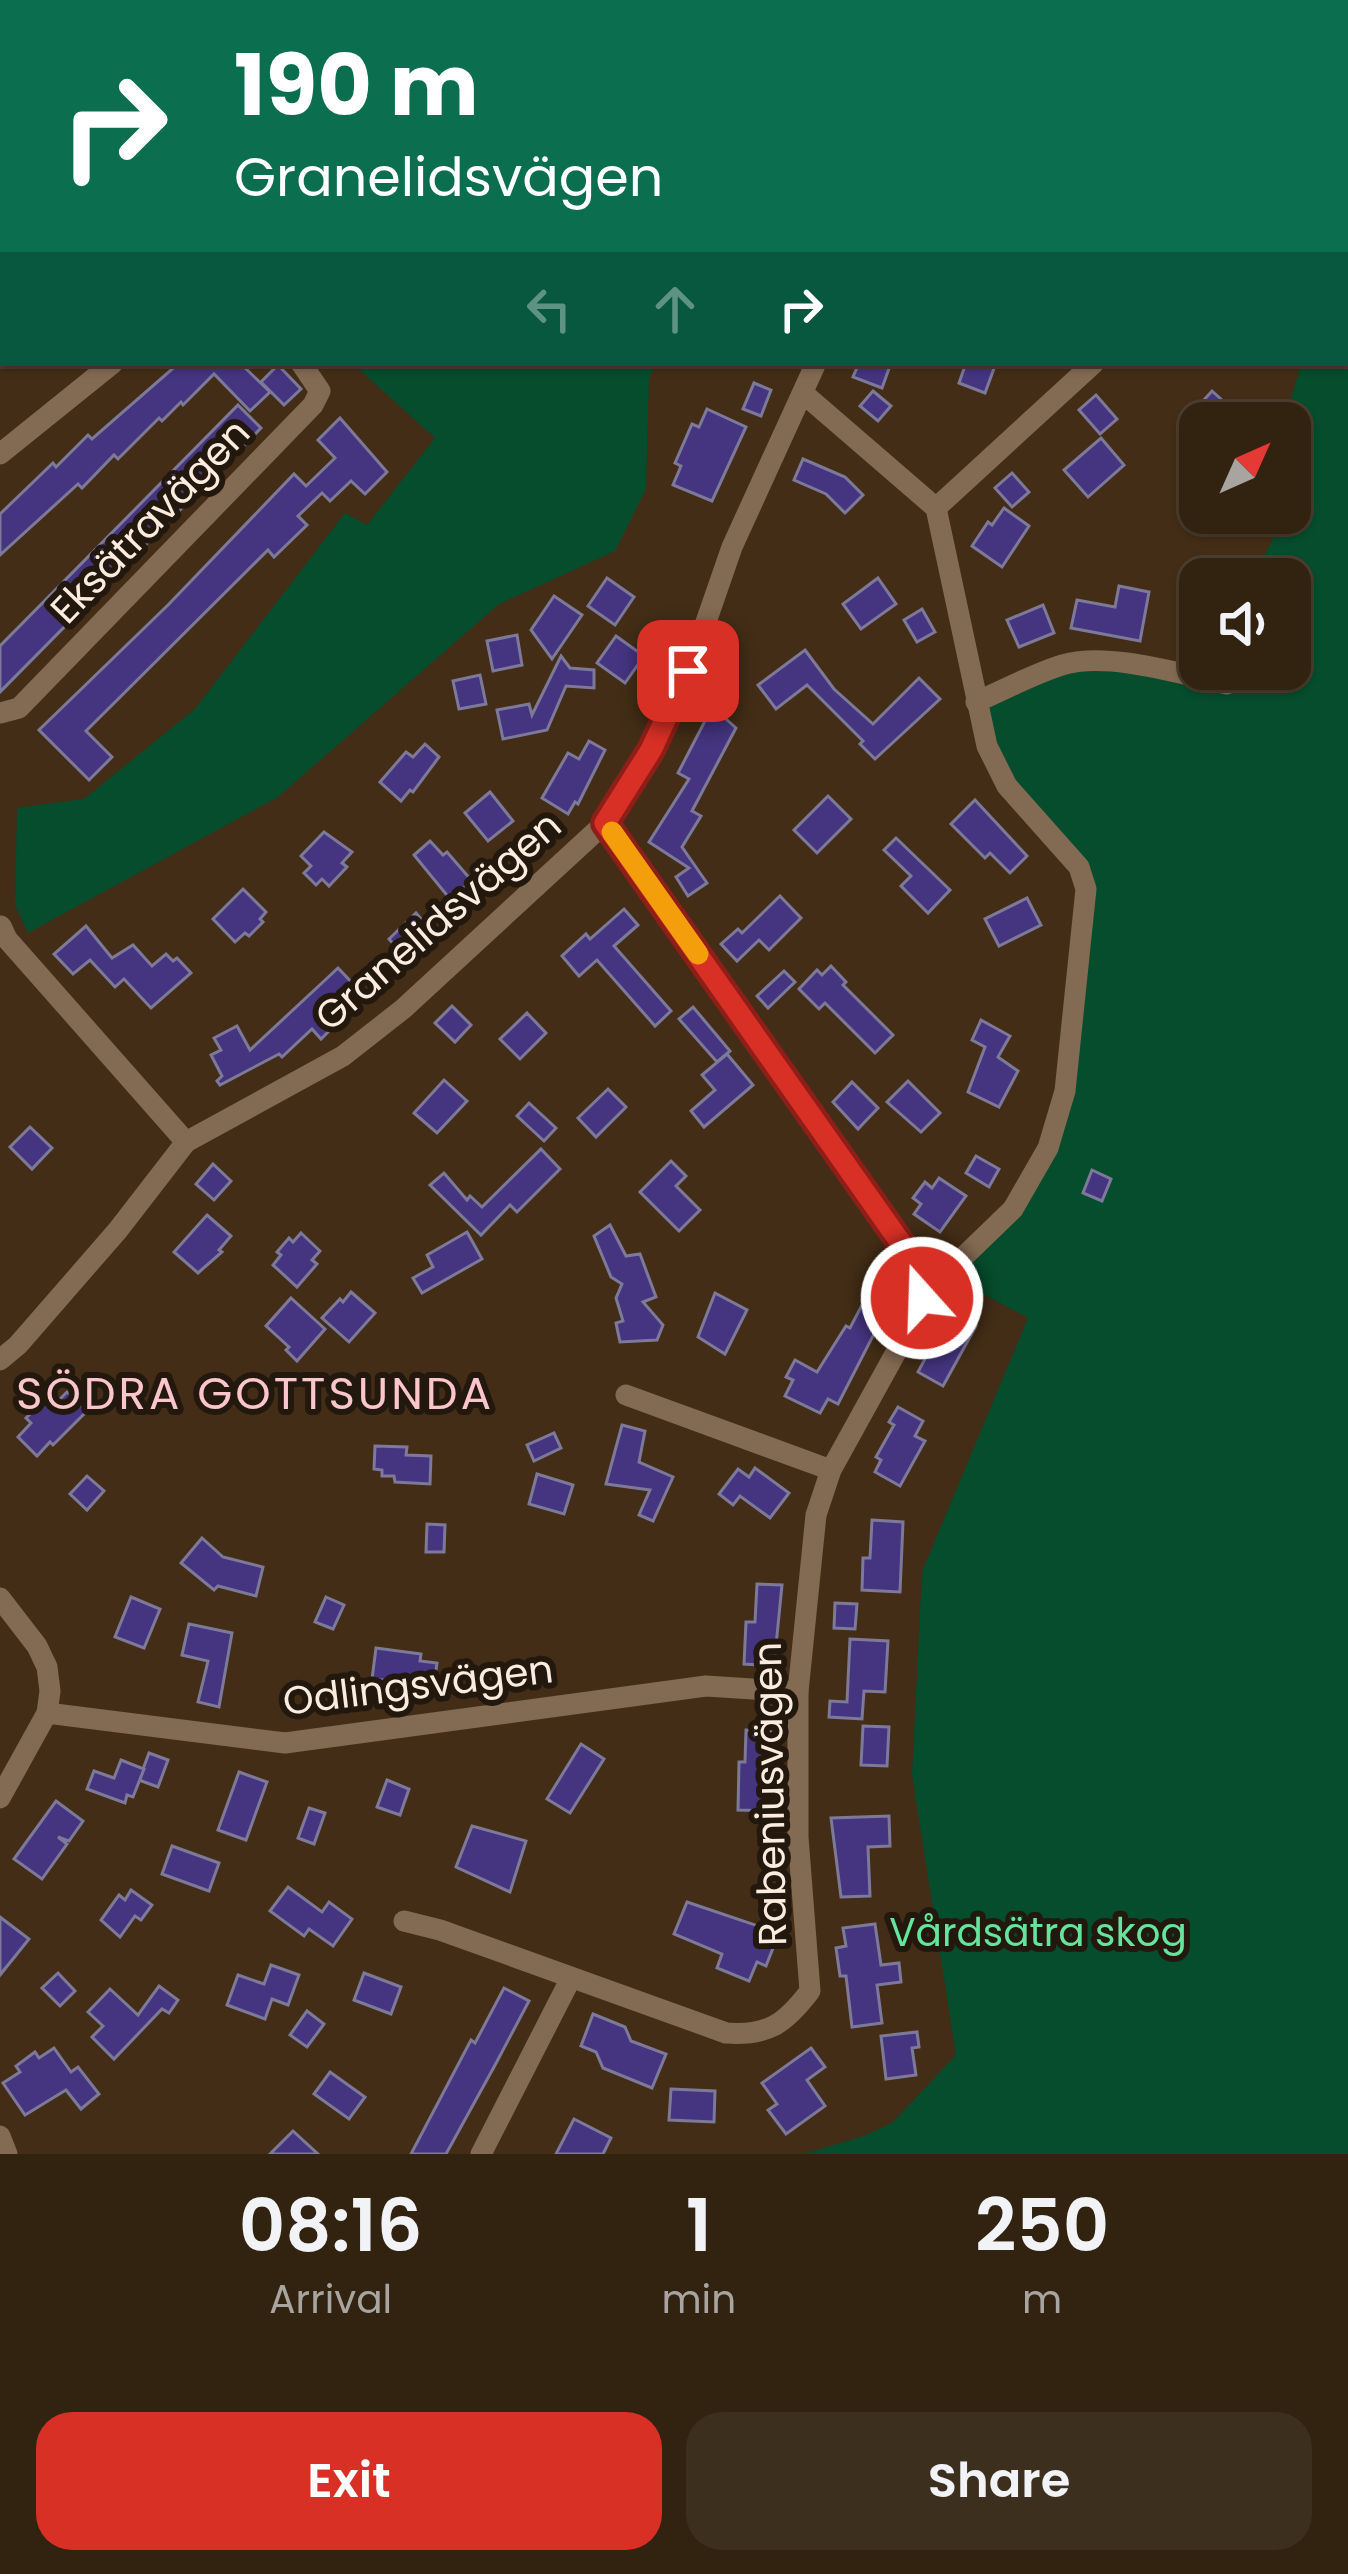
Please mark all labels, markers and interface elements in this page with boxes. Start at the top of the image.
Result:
text: 190 m [234,27,479,144]
icon: right [36,48,192,204]
text: Granelidsvägen [234,139,663,215]
icon: left [516,276,582,342]
icon: ahead [642,276,708,342]
icon: right [768,276,834,342]
north arrow [1179,402,1311,534]
map controls [1179,402,1311,690]
street label: Eksätravägen [38,406,262,636]
button: sound [1179,558,1311,690]
pin [637,620,739,722]
icon: arrive [655,638,721,704]
street label: Granelidsvägen [303,799,573,1043]
position arrow [859,1235,985,1361]
district label: SÖDRA GOTTSUNDA [16,1362,494,1425]
street label: Odlingsvägen [280,1641,556,1729]
street label: Rabeniusvägen [740,1641,800,1947]
park label: Vårdsätra skog [889,1905,1187,1960]
text: 08:16 [239,2175,423,2276]
text: 1 [686,2175,712,2276]
text: 250 [975,2175,1109,2276]
text: Arrival [269,2272,392,2327]
text: min [661,2272,736,2327]
text: m [1022,2272,1062,2327]
button: Exit [36,2412,662,2550]
button: Share [686,2412,1312,2550]

